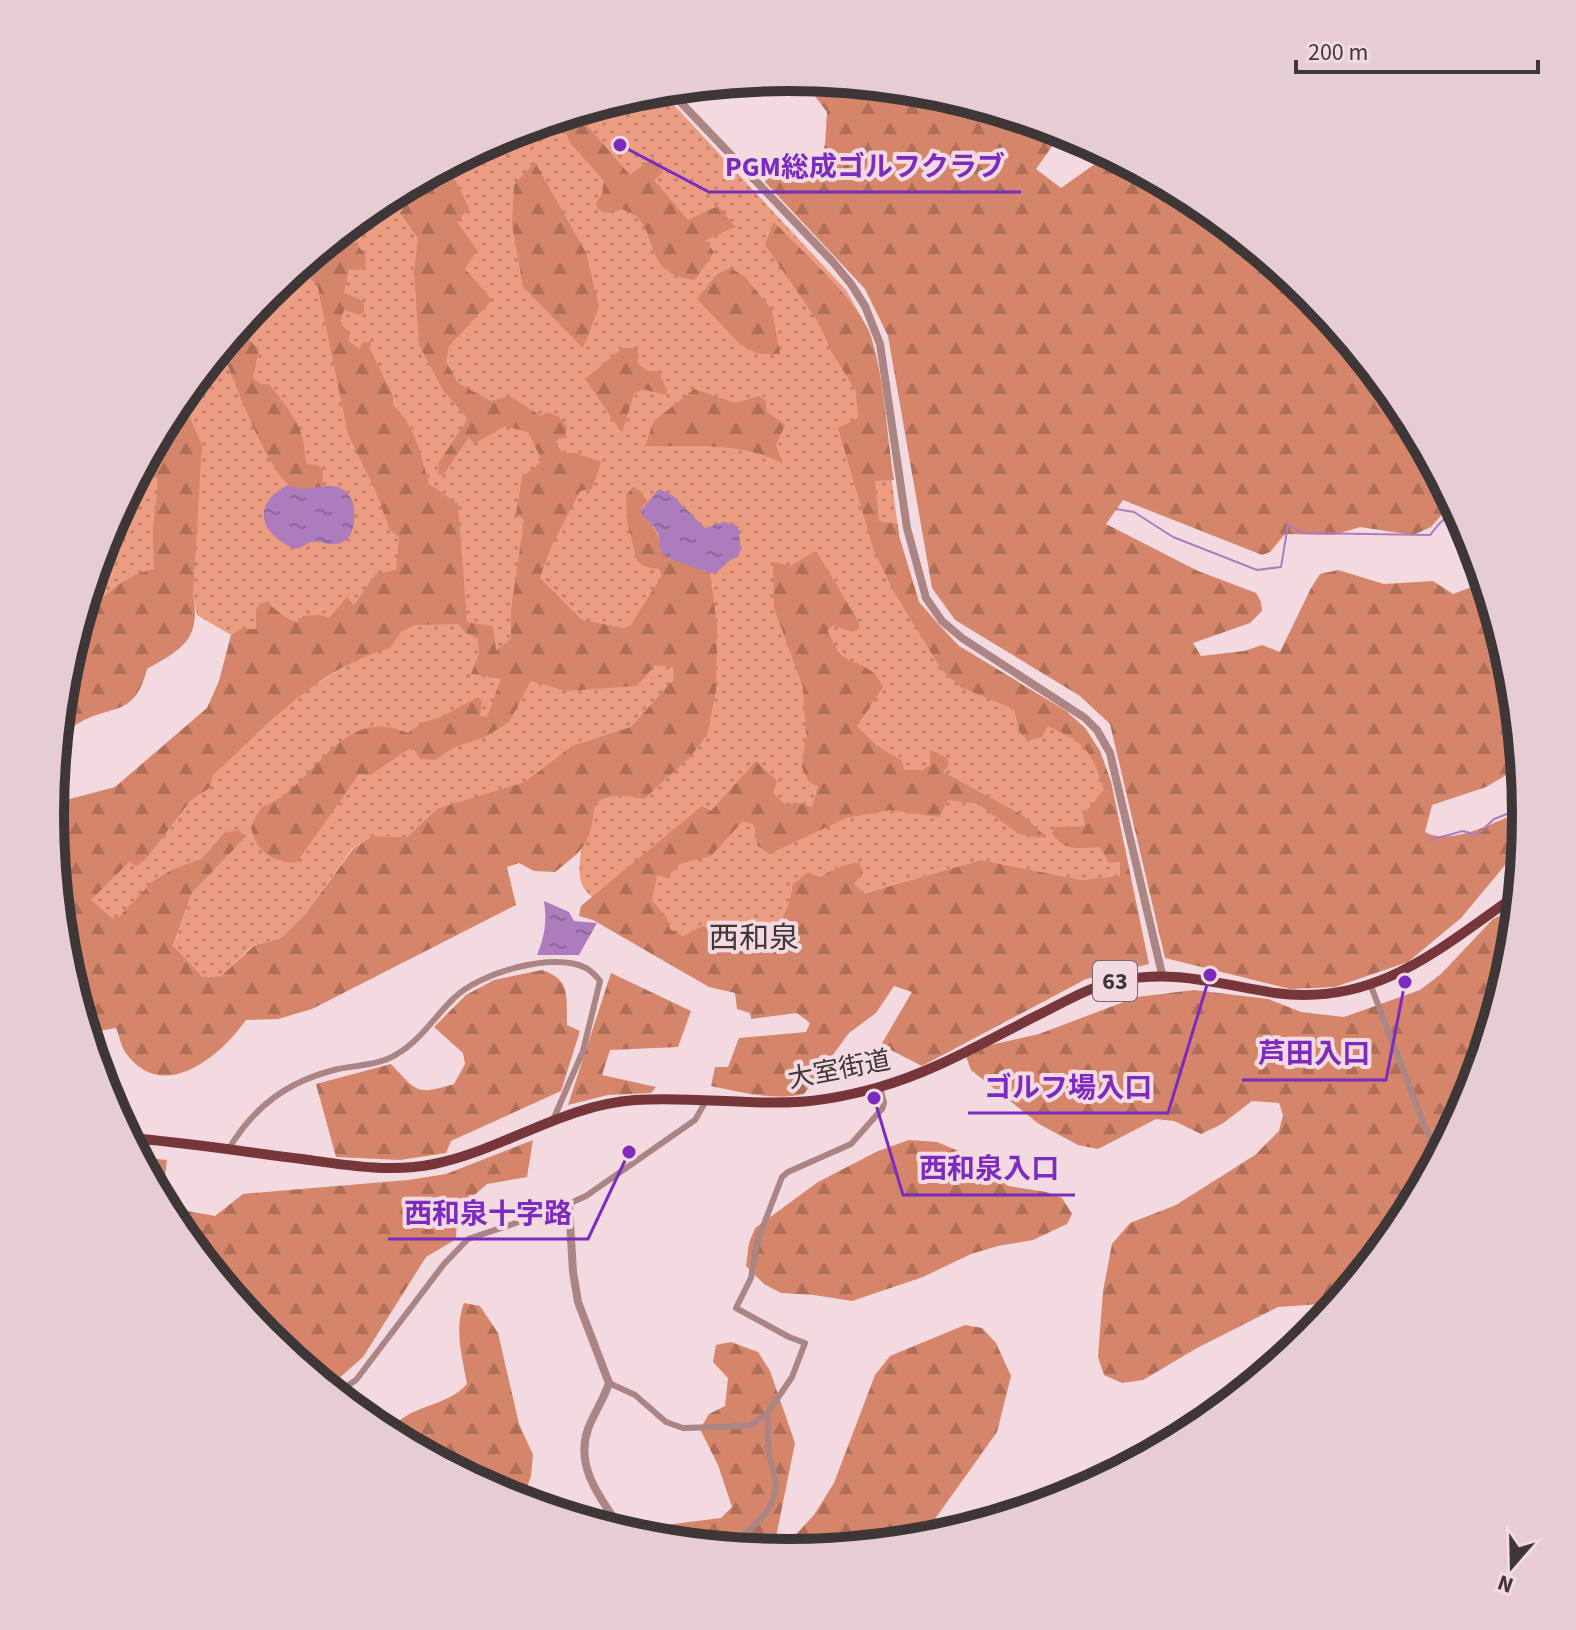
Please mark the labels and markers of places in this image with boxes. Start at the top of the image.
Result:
callout: PGM総成ゴルフクラブ [709,140,1021,192]
callout: 芦田入口 [1242,1028,1386,1080]
callout: ゴルフ場入口 [968,1061,1168,1113]
callout: 西和泉入口 [903,1143,1075,1195]
callout: 西和泉十字路 [388,1187,588,1239]

